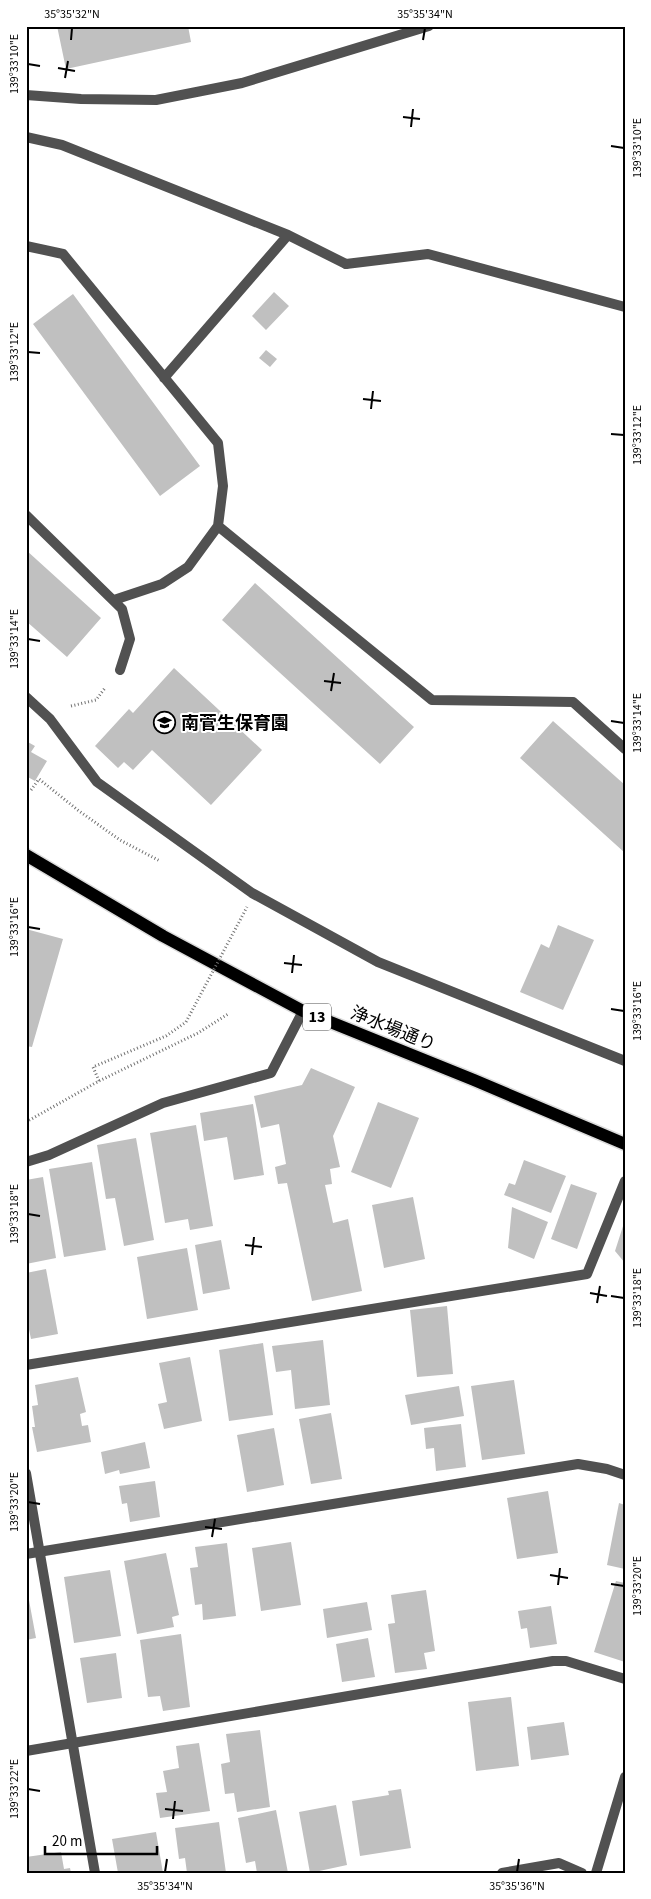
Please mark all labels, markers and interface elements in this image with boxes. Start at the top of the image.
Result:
text: 35°35'32"N [44,6,100,23]
text: 35°35'34"N [397,6,453,23]
text: 139°33'10"E [6,34,23,94]
text: 139°33'10"E [629,118,646,178]
text: 139°33'12"E [6,322,23,382]
text: 139°33'12"E [629,405,646,465]
text: 139°33'14"E [6,609,23,669]
text: 139°33'14"E [629,693,646,753]
school or university icon: 南菅生保育園 [153,711,177,735]
place label: 南菅生保育園 [181,711,289,736]
text: 139°33'16"E [6,897,23,957]
text: 139°33'16"E [629,981,646,1041]
street label: 浄水場通り [347,1001,439,1057]
road number: 13 [303,1004,331,1030]
text: 139°33'18"E [6,1184,23,1244]
text: 139°33'18"E [629,1268,646,1328]
text: 139°33'20"E [6,1472,23,1532]
text: 139°33'20"E [629,1556,646,1616]
text: 139°33'22"E [6,1759,23,1819]
scale bar [45,1824,158,1856]
text: 20 m [52,1831,82,1852]
text: 35°35'34"N [137,1878,193,1895]
text: 35°35'36"N [489,1878,545,1895]

